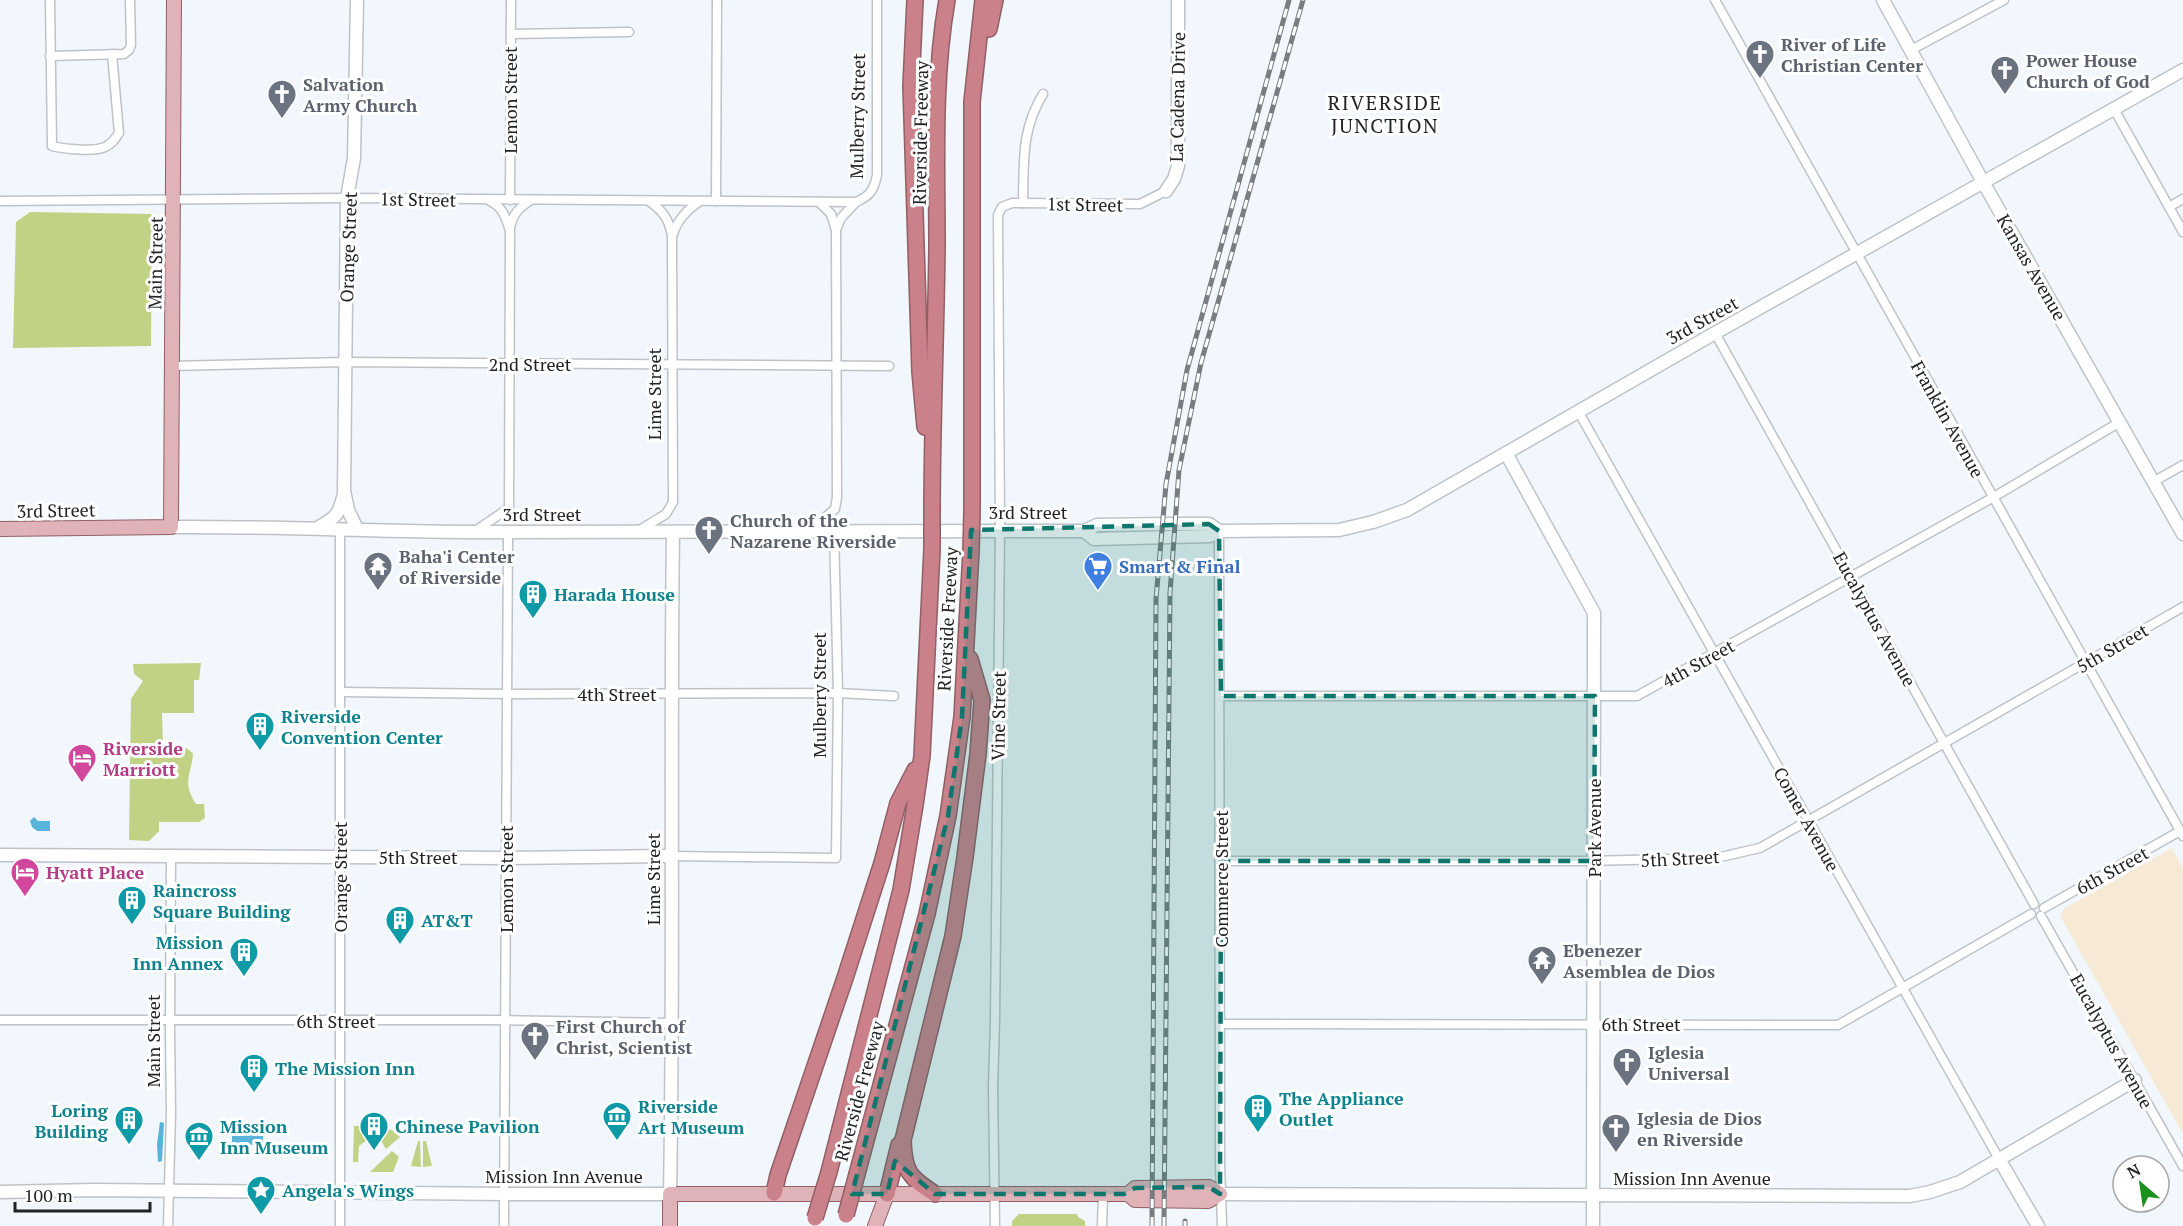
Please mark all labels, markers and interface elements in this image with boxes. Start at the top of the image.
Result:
street label: La Cadena Drive [1164,32,1190,162]
place label: River of Life Christian Center [1781,32,1923,77]
church icon: River of Life Christian Center [1744,38,1776,80]
street label: Lemon Street [498,46,522,154]
place label: Power House Church of God [2026,48,2150,93]
street label: Mulberry Street [844,53,870,179]
church icon: Power House Church of God [1989,54,2021,96]
street label: Riverside Freeway [907,60,933,205]
place label: Salvation Army Church [303,72,418,117]
church icon: Salvation Army Church [266,78,298,120]
district label: RIVERSIDE JUNCTION [1328,89,1442,139]
street label: 1st Street [380,186,457,212]
street label: Orange Street [334,191,362,303]
street label: 1st Street [1047,191,1124,217]
street label: Kansas Avenue [1992,209,2072,325]
street label: Main Street [142,216,168,310]
street label: 3rd Street [1662,290,1743,350]
street label: Lime Street [642,348,666,440]
street label: 2nd Street [489,352,572,376]
street label: Franklin Avenue [1906,356,1990,482]
street label: 3rd Street [16,497,96,523]
street label: 3rd Street [989,500,1068,524]
street label: 3rd Street [503,502,582,526]
place label: Church of the Nazarene Riverside [730,508,897,553]
church icon: Church of the Nazarene Riverside [693,514,725,556]
place label: Baha'i Center of Riverside [399,544,515,589]
street label: Riverside Freeway [931,545,963,692]
street label: Eucalyptus Avenue [1828,547,1922,691]
temple icon: Baha'i Center of Riverside [362,550,394,592]
supermarket icon: Smart & Final [1082,550,1114,592]
place label: Smart & Final [1119,554,1240,578]
building icon: Harada House [517,578,549,620]
place label: Harada House [554,582,675,606]
street label: 5th Street [2072,618,2153,678]
street label: Mulberry Street [807,632,831,758]
street label: 4th Street [1658,633,1739,693]
street label: Vine Street [985,671,1011,761]
street label: 4th Street [577,682,657,706]
place label: Riverside Convention Center [281,704,443,749]
building icon: Riverside Convention Center [244,710,276,752]
place label: Riverside Marriott [103,736,183,781]
hotel icon: Riverside Marriott [66,742,98,784]
street label: Comer Avenue [1768,763,1846,875]
street label: Park Avenue [1582,779,1606,877]
street label: Commerce Street [1209,810,1233,948]
street label: Orange Street [328,821,352,932]
street label: Lemon Street [494,825,518,933]
street label: Lime Street [641,833,665,925]
street label: 6th Street [2072,840,2153,900]
street label: 5th Street [1640,844,1721,872]
street label: 5th Street [378,845,458,869]
hotel icon: Hyatt Place [9,856,41,898]
place label: Hyatt Place [46,860,144,884]
place label: Raincross Square Building [153,878,291,923]
building icon: Raincross Square Building [116,884,148,926]
building icon: AT&T [384,904,416,946]
place label: AT&T [421,908,473,932]
place label: Mission Inn Annex [133,930,223,975]
building icon: Mission Inn Annex [228,936,260,978]
place label: Ebenezer Asemblea de Dios [1563,938,1715,983]
temple icon: Ebenezer Asemblea de Dios [1526,944,1558,986]
street label: Eucalyptus Avenue [2065,969,2159,1113]
street label: Main Street [141,994,165,1088]
street label: 6th Street [296,1009,376,1033]
street label: 6th Street [1601,1012,1681,1036]
place label: First Church of Christ, Scientist [556,1014,693,1059]
street label: Riverside Freeway [829,1017,890,1164]
church icon: First Church of Christ, Scientist [519,1020,551,1062]
place label: Iglesia Universal [1648,1040,1729,1085]
church icon: Iglesia Universal [1611,1046,1643,1088]
building icon: The Mission Inn [238,1052,270,1094]
place label: The Mission Inn [275,1056,415,1080]
place label: The Appliance Outlet [1279,1086,1404,1131]
building icon: The Appliance Outlet [1242,1092,1274,1134]
place label: Riverside Art Museum [638,1094,745,1139]
place label: Loring Building [35,1098,109,1143]
museum icon: Riverside Art Museum [601,1100,633,1142]
building icon: Loring Building [113,1104,145,1146]
place label: Iglesia de Dios en Riverside [1637,1106,1762,1151]
building icon: Chinese Pavilion [358,1110,390,1152]
church icon: Iglesia de Dios en Riverside [1600,1112,1632,1154]
place label: Mission Inn Museum [220,1114,329,1159]
place label: Chinese Pavilion [395,1114,540,1138]
museum icon: Mission Inn Museum [183,1120,215,1162]
north arrow [2111,1154,2171,1214]
text: N [2123,1158,2144,1183]
street label: Mission Inn Avenue [485,1164,643,1188]
street label: Mission Inn Avenue [1613,1166,1771,1190]
place icon: Angela's Wings [245,1174,277,1216]
scale bar [15,1175,150,1213]
place label: Angela's Wings [282,1178,414,1202]
text: 100 m [24,1183,73,1207]

